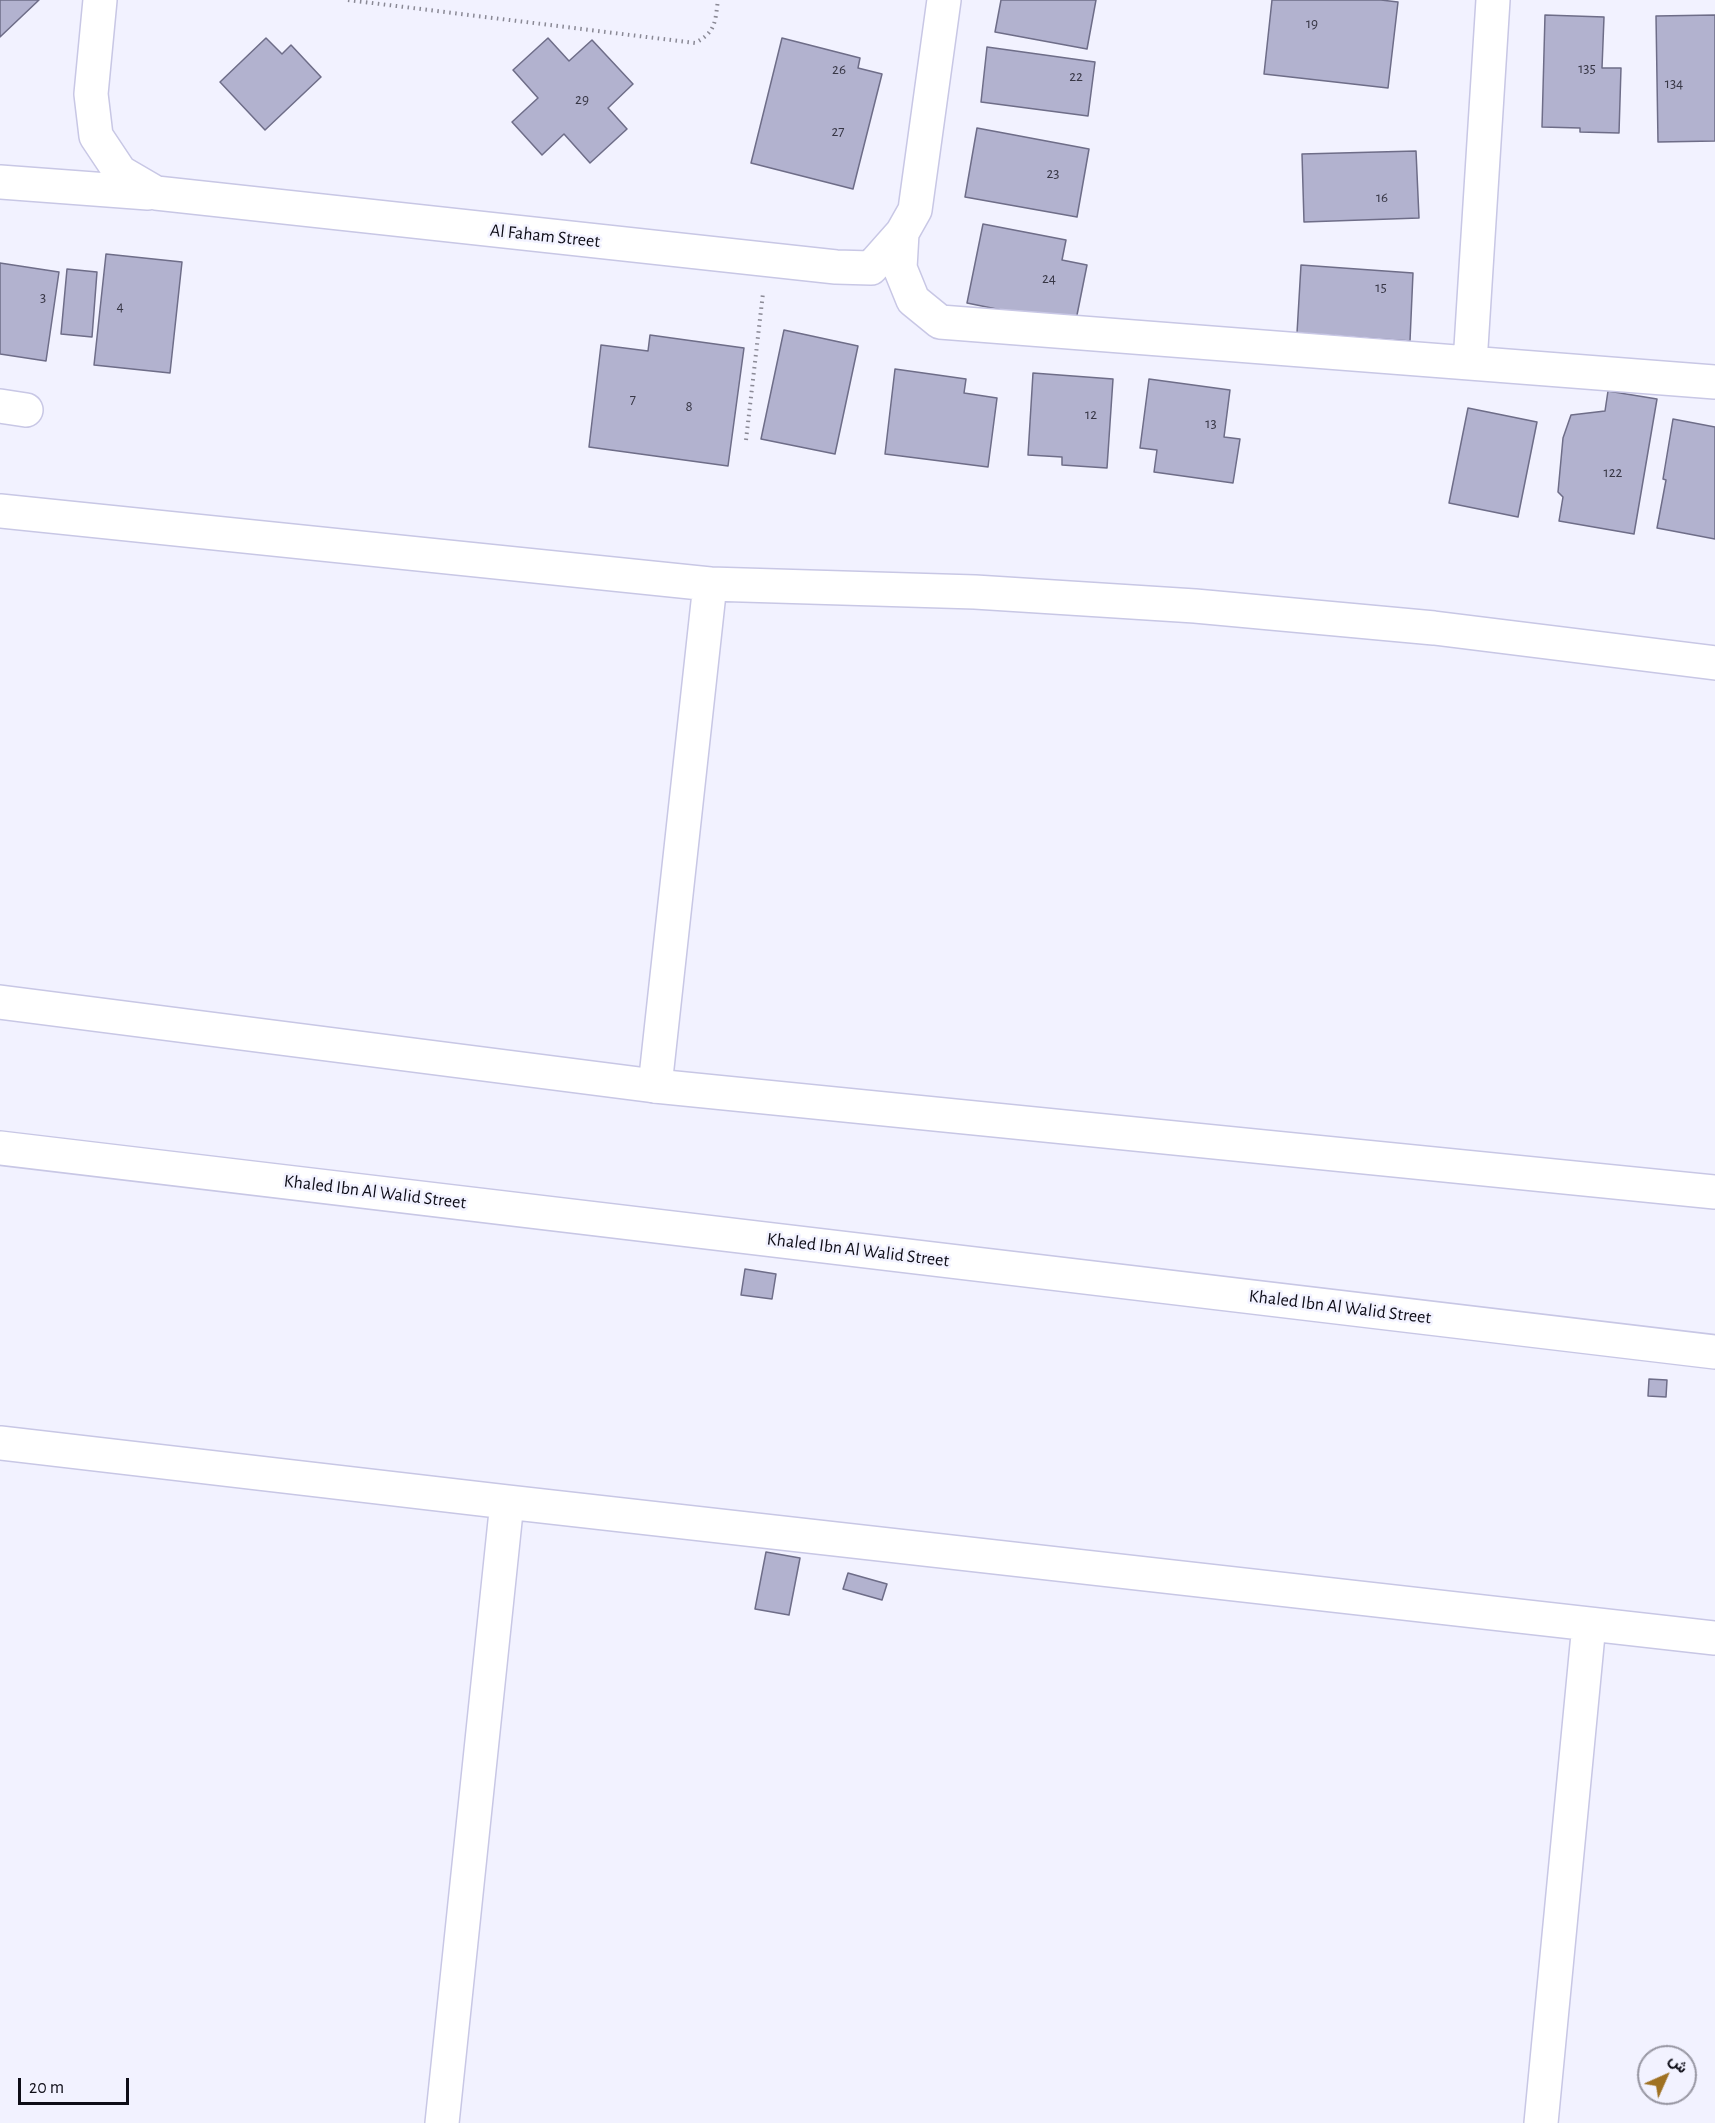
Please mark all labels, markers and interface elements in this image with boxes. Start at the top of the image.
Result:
house number: 19 [1306,14,1318,32]
house number: 135 [1578,59,1596,77]
house number: 26 [832,60,846,78]
house number: 22 [1069,67,1083,85]
house number: 134 [1665,74,1683,92]
house number: 29 [575,90,589,108]
house number: 27 [831,122,845,140]
house number: 23 [1046,164,1060,182]
house number: 16 [1376,188,1388,206]
street label: Al Faham Street [489,219,601,253]
house number: 24 [1042,269,1056,287]
house number: 15 [1375,278,1387,296]
house number: 3 [40,288,46,306]
house number: 4 [116,297,124,315]
house number: 7 [630,390,636,408]
house number: 8 [685,397,693,415]
house number: 12 [1085,405,1097,423]
house number: 13 [1205,414,1217,432]
house number: 122 [1604,463,1622,481]
street label: Khaled Ibn Al Walid Street [283,1170,467,1214]
street label: Khaled Ibn Al Walid Street [766,1228,950,1272]
street label: Khaled Ibn Al Walid Street [1248,1285,1432,1329]
north arrow [1637,2045,1697,2105]
text: ش [1666,2051,1691,2076]
scale bar [21,2066,132,2104]
text: 20 m [29,2079,64,2097]

